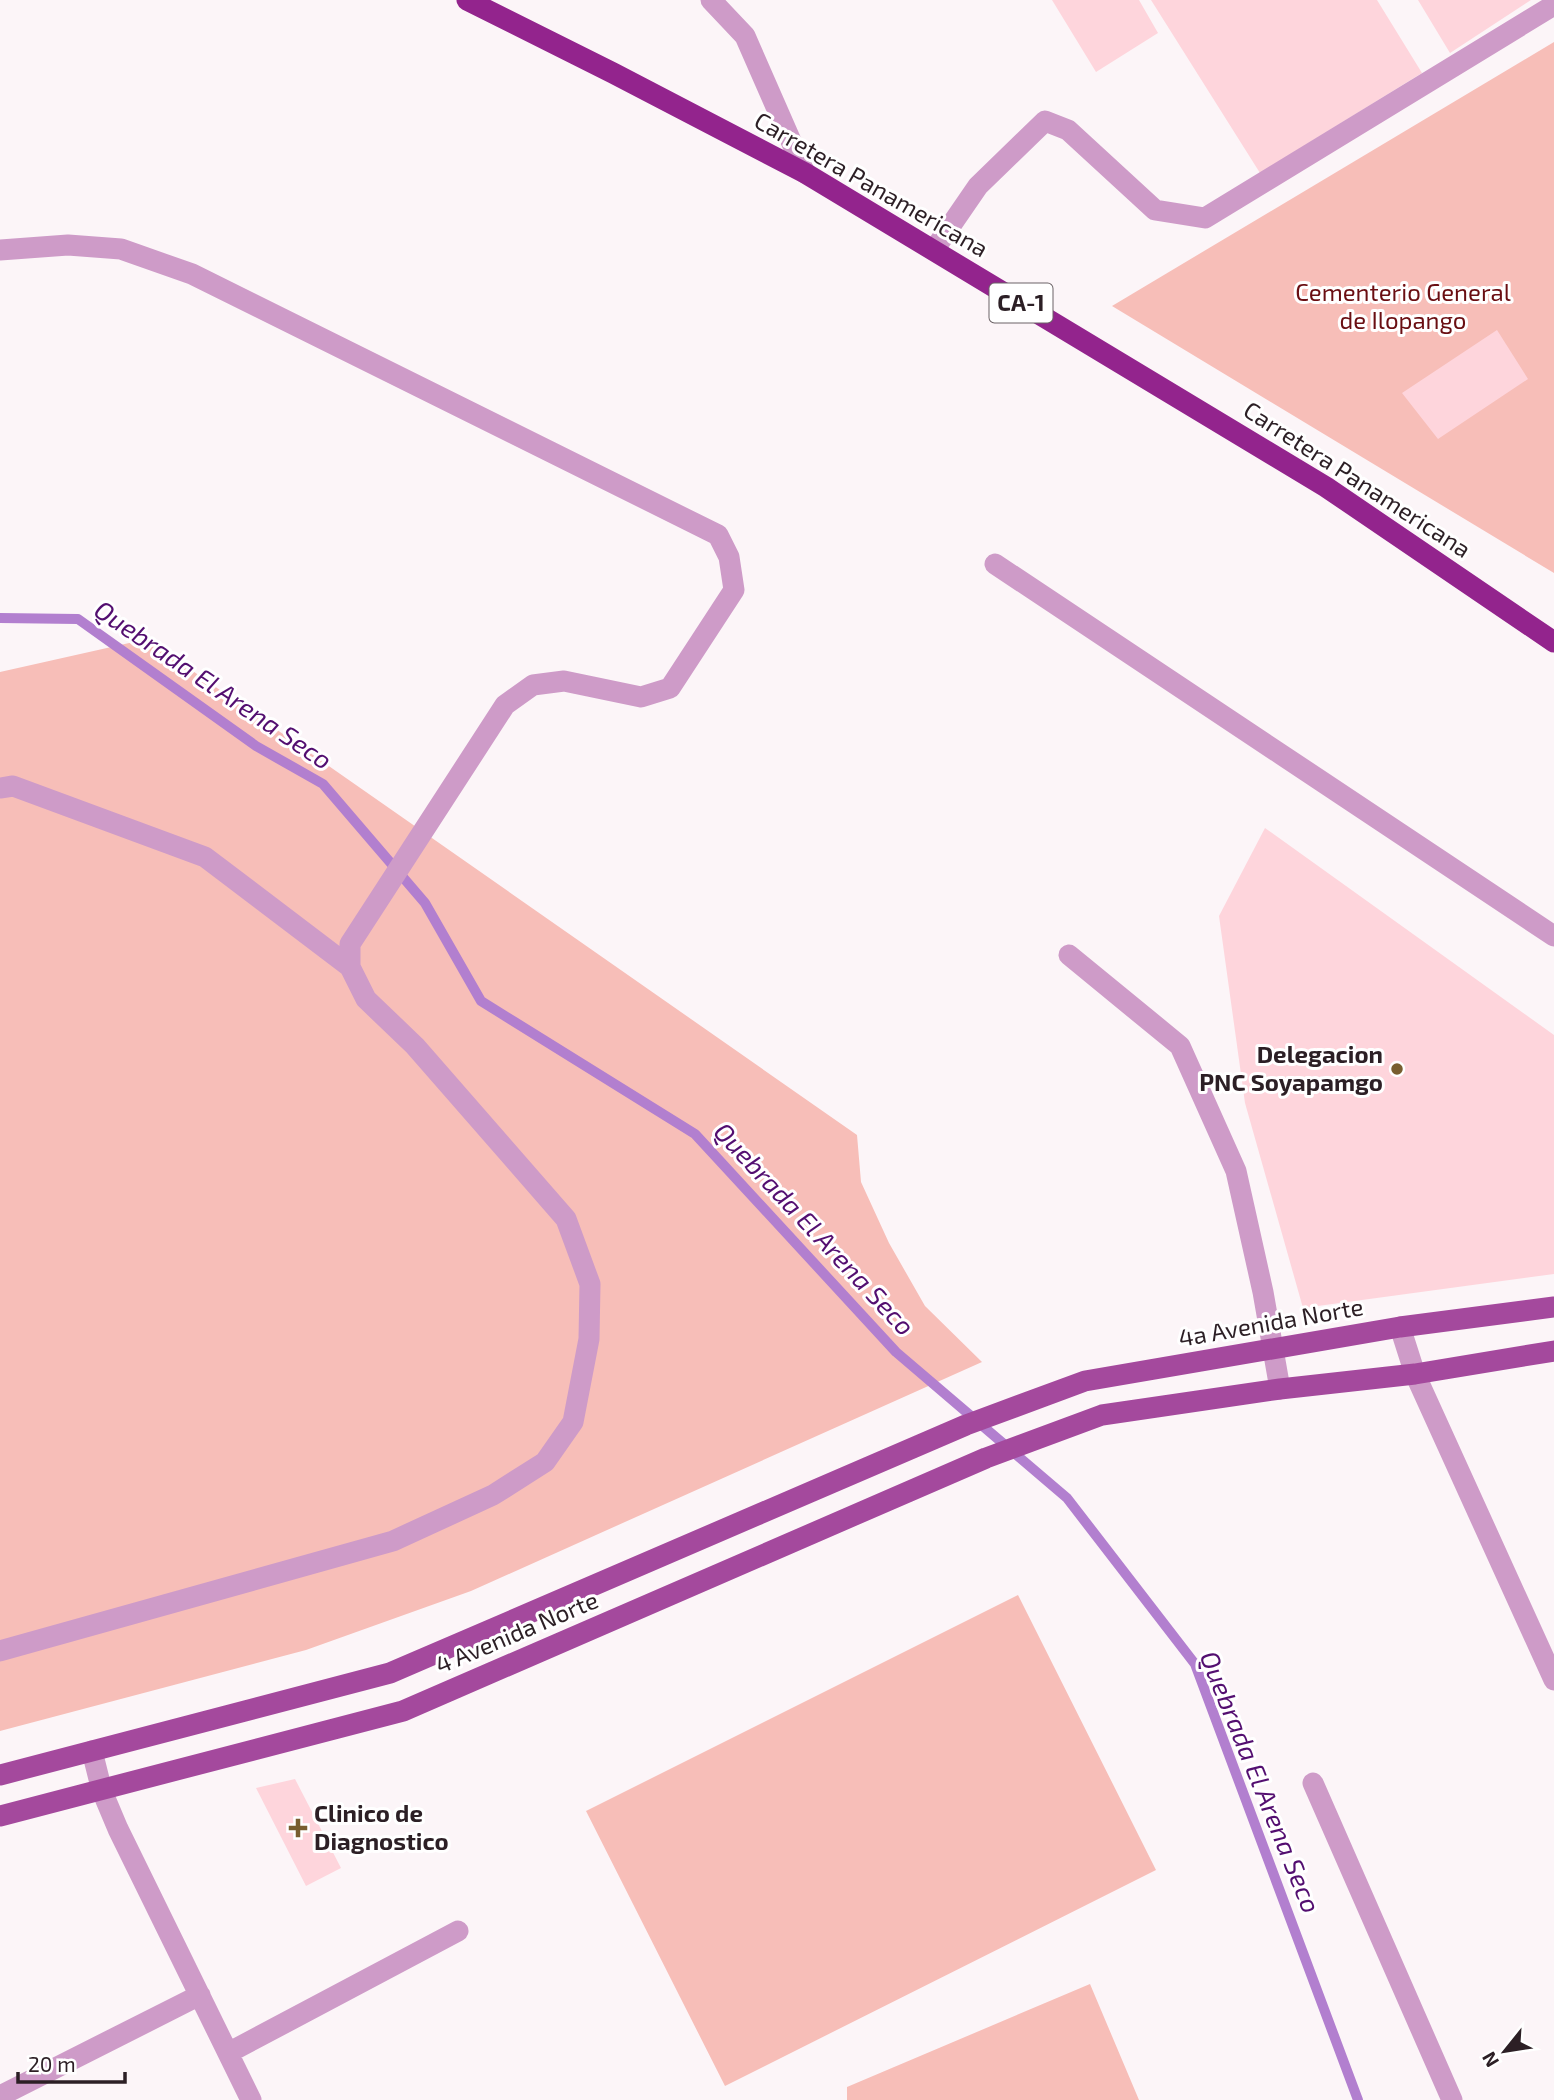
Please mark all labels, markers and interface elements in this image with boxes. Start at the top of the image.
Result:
street label: Carretera Panamericana [750,105,994,262]
park label: Cementerio General de Ilopango [1295,277,1511,334]
road number: CA-1 [990,284,1052,322]
street label: Carretera Panamericana [1239,394,1477,563]
water label: Quebrada El Arena Seco [89,593,338,776]
place label: Delegacion PNC Soyapamgo [1199,1039,1383,1096]
marker: Delegacion PNC Soyapamgo [1389,1061,1405,1077]
water label: Quebrada El Arena Seco [708,1115,922,1341]
street label: 4a Avenida Norte [1176,1291,1365,1352]
street label: 4 Avenida Norte [431,1584,602,1679]
water label: Quebrada El Arena Seco [1194,1646,1328,1917]
place label: Clinico de Diagnostico [314,1798,449,1855]
marker: Clinico de Diagnostico [288,1818,308,1838]
north arrow [1470,2016,1540,2086]
scale bar [18,2040,124,2084]
text: N [1476,2048,1503,2071]
text: 20 m [28,2051,76,2076]

